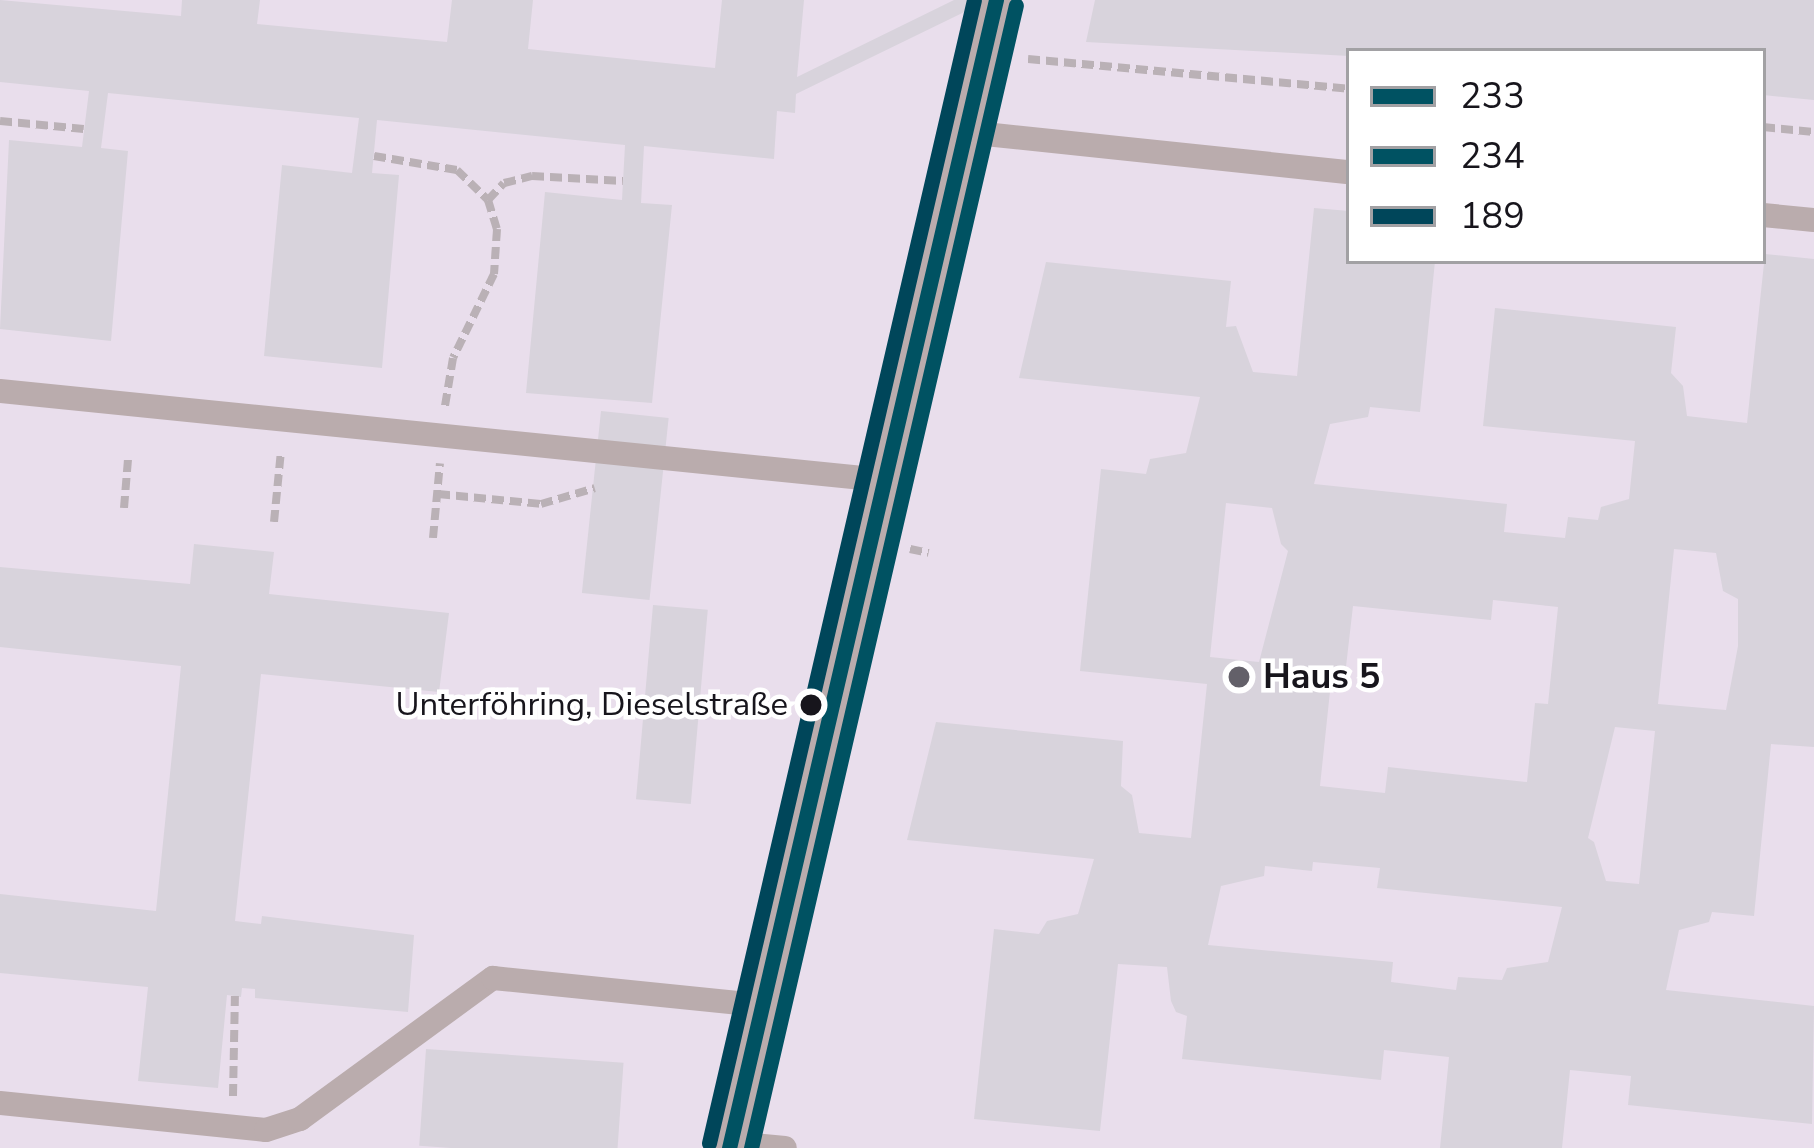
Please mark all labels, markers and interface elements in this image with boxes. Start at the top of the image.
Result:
legend [1346,48,1766,264]
text: 233 [1460,72,1525,121]
text: 234 [1460,132,1525,181]
text: 189 [1460,192,1525,241]
place label: Haus 5 [1263,655,1380,699]
marker: Haus 5 [1226,664,1252,690]
place label: Unterföhring, Dieselstraße [395,685,788,725]
marker: Unterföhring, Dieselstraße [800,694,822,716]

